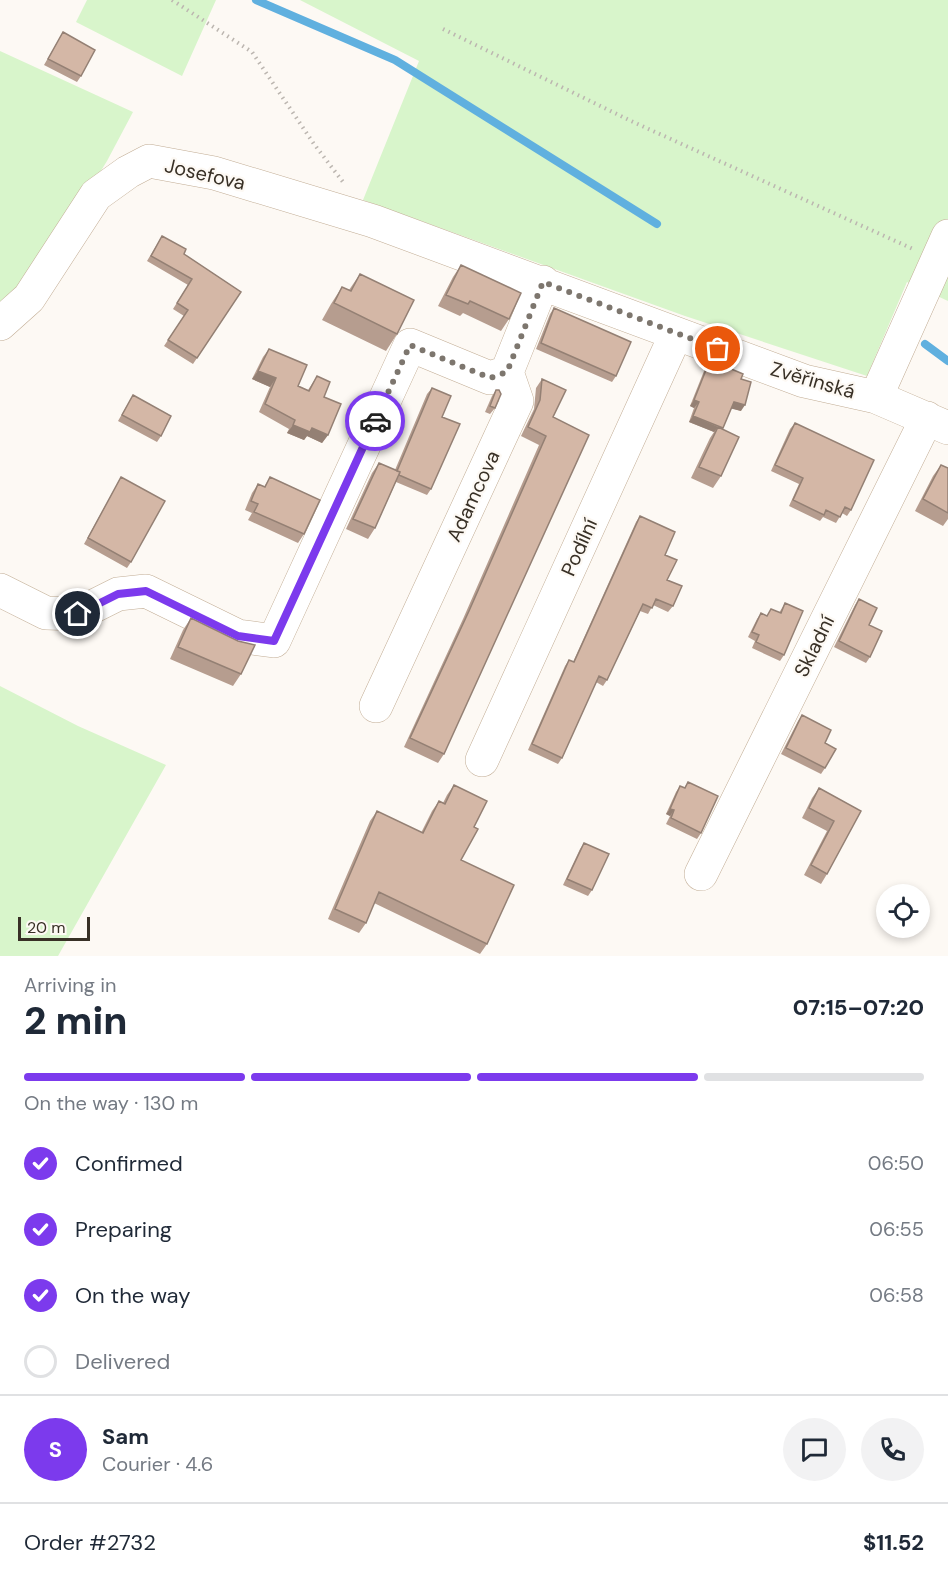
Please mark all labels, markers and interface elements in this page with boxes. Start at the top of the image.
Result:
street label: Josefova [162,152,248,196]
pin [692,323,743,374]
icon: bag [701,332,734,365]
street label: Zvěřinská [768,356,858,404]
courier [345,391,405,451]
icon: car [359,405,392,438]
street label: Adamcova [441,446,505,546]
street label: Podílní [555,514,603,580]
pin [52,588,103,639]
icon: home [61,597,94,630]
street label: Skladní [788,610,840,681]
map controls [876,884,930,938]
button: locate [876,884,930,938]
scale bar [18,914,90,941]
text: 20 m [27,917,66,938]
text: Arriving in [24,972,116,998]
text: 07:15–07:20 [793,993,924,1022]
text: 2 min [24,995,128,1046]
text: On the way · 130 m [24,1090,198,1116]
icon: check [24,1147,57,1180]
text: Confirmed [75,1149,183,1178]
text: 06:50 [868,1150,924,1176]
icon: check [24,1213,57,1246]
text: Preparing [75,1215,172,1244]
text: 06:55 [869,1216,924,1242]
icon: check [24,1279,57,1312]
text: On the way [75,1281,190,1310]
text: 06:58 [869,1282,924,1308]
text: Delivered [75,1347,170,1376]
button: chat [783,1418,846,1481]
button: phone [861,1418,924,1481]
text: Sam [102,1422,149,1451]
text: S [49,1435,62,1464]
text: Courier · 4.6 [102,1451,213,1477]
text: Order #2732 [24,1528,156,1557]
text: $11.52 [863,1528,924,1557]

